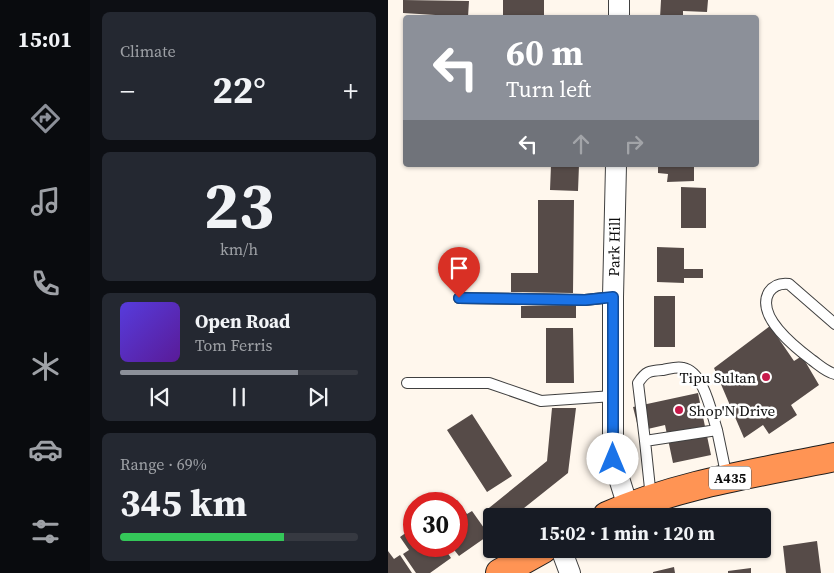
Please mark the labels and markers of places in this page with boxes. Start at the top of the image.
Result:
pin [438,247,480,298]
place label: Tipu Sultan [680,367,756,388]
marker: Tipu Sultan [760,371,772,383]
place label: Shop'N Drive [689,400,776,421]
marker: Shop'N Drive [673,404,685,416]

